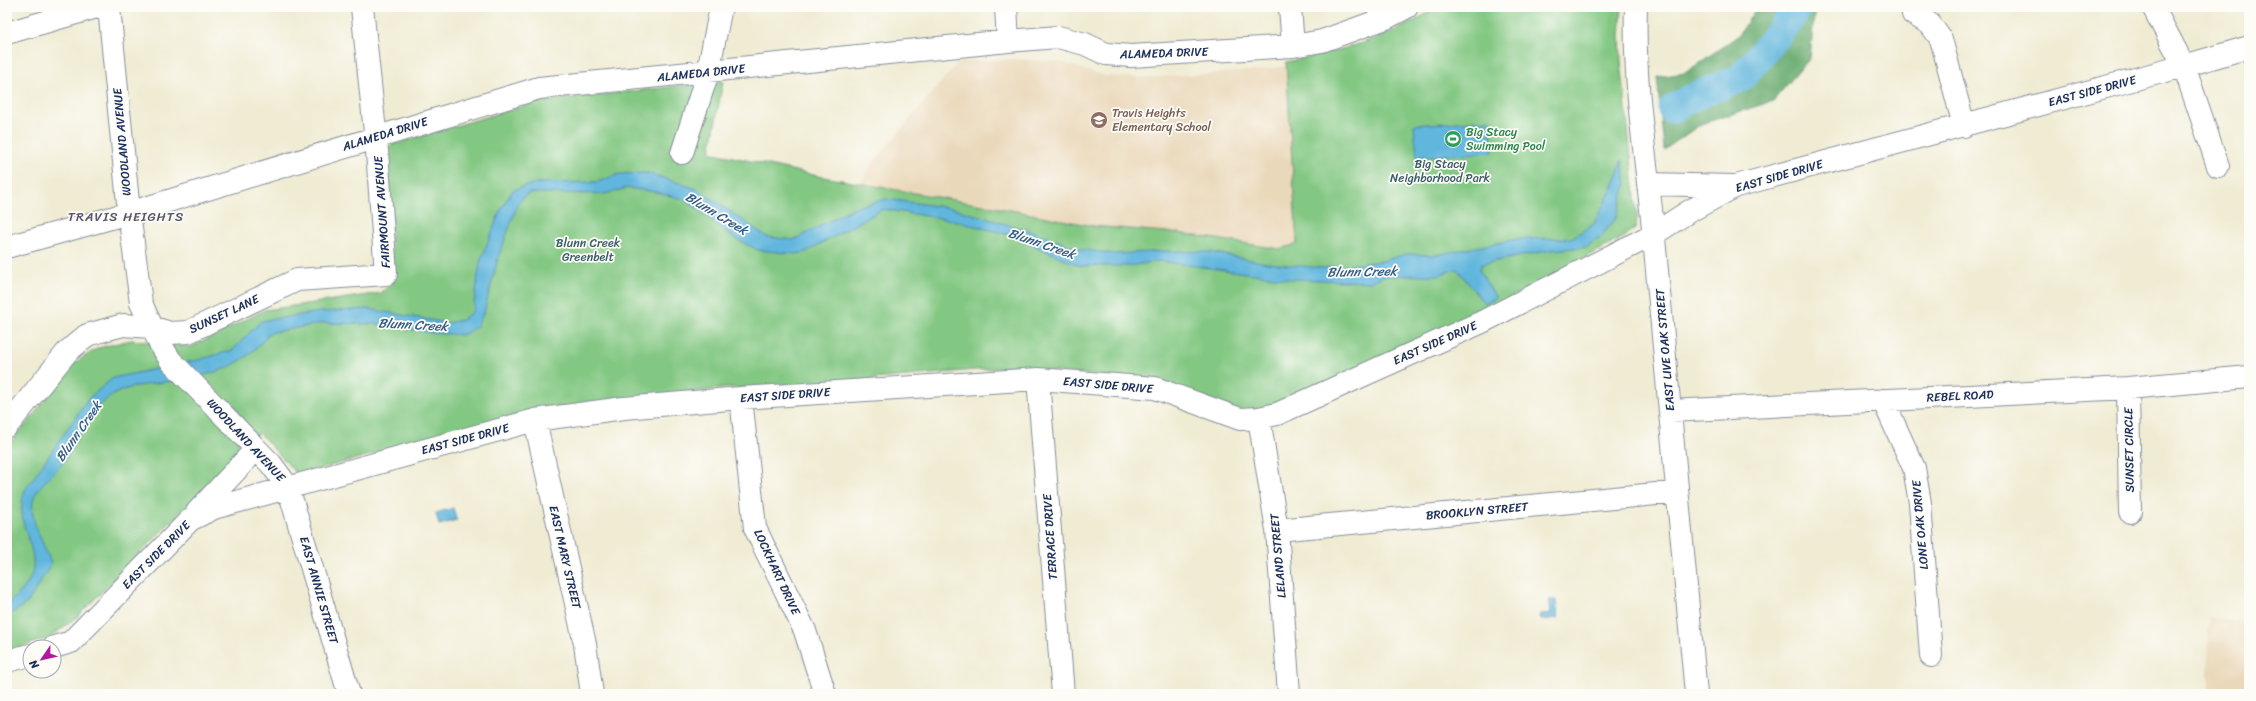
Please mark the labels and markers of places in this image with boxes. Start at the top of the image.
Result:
place label: Travis Heights Elementary School [1112,102,1212,138]
school or university icon: Travis Heights Elementary School [1089,110,1109,130]
place label: Big Stacy Swimming Pool [1466,121,1546,157]
sports icon: Big Stacy Swimming Pool [1443,129,1463,149]

